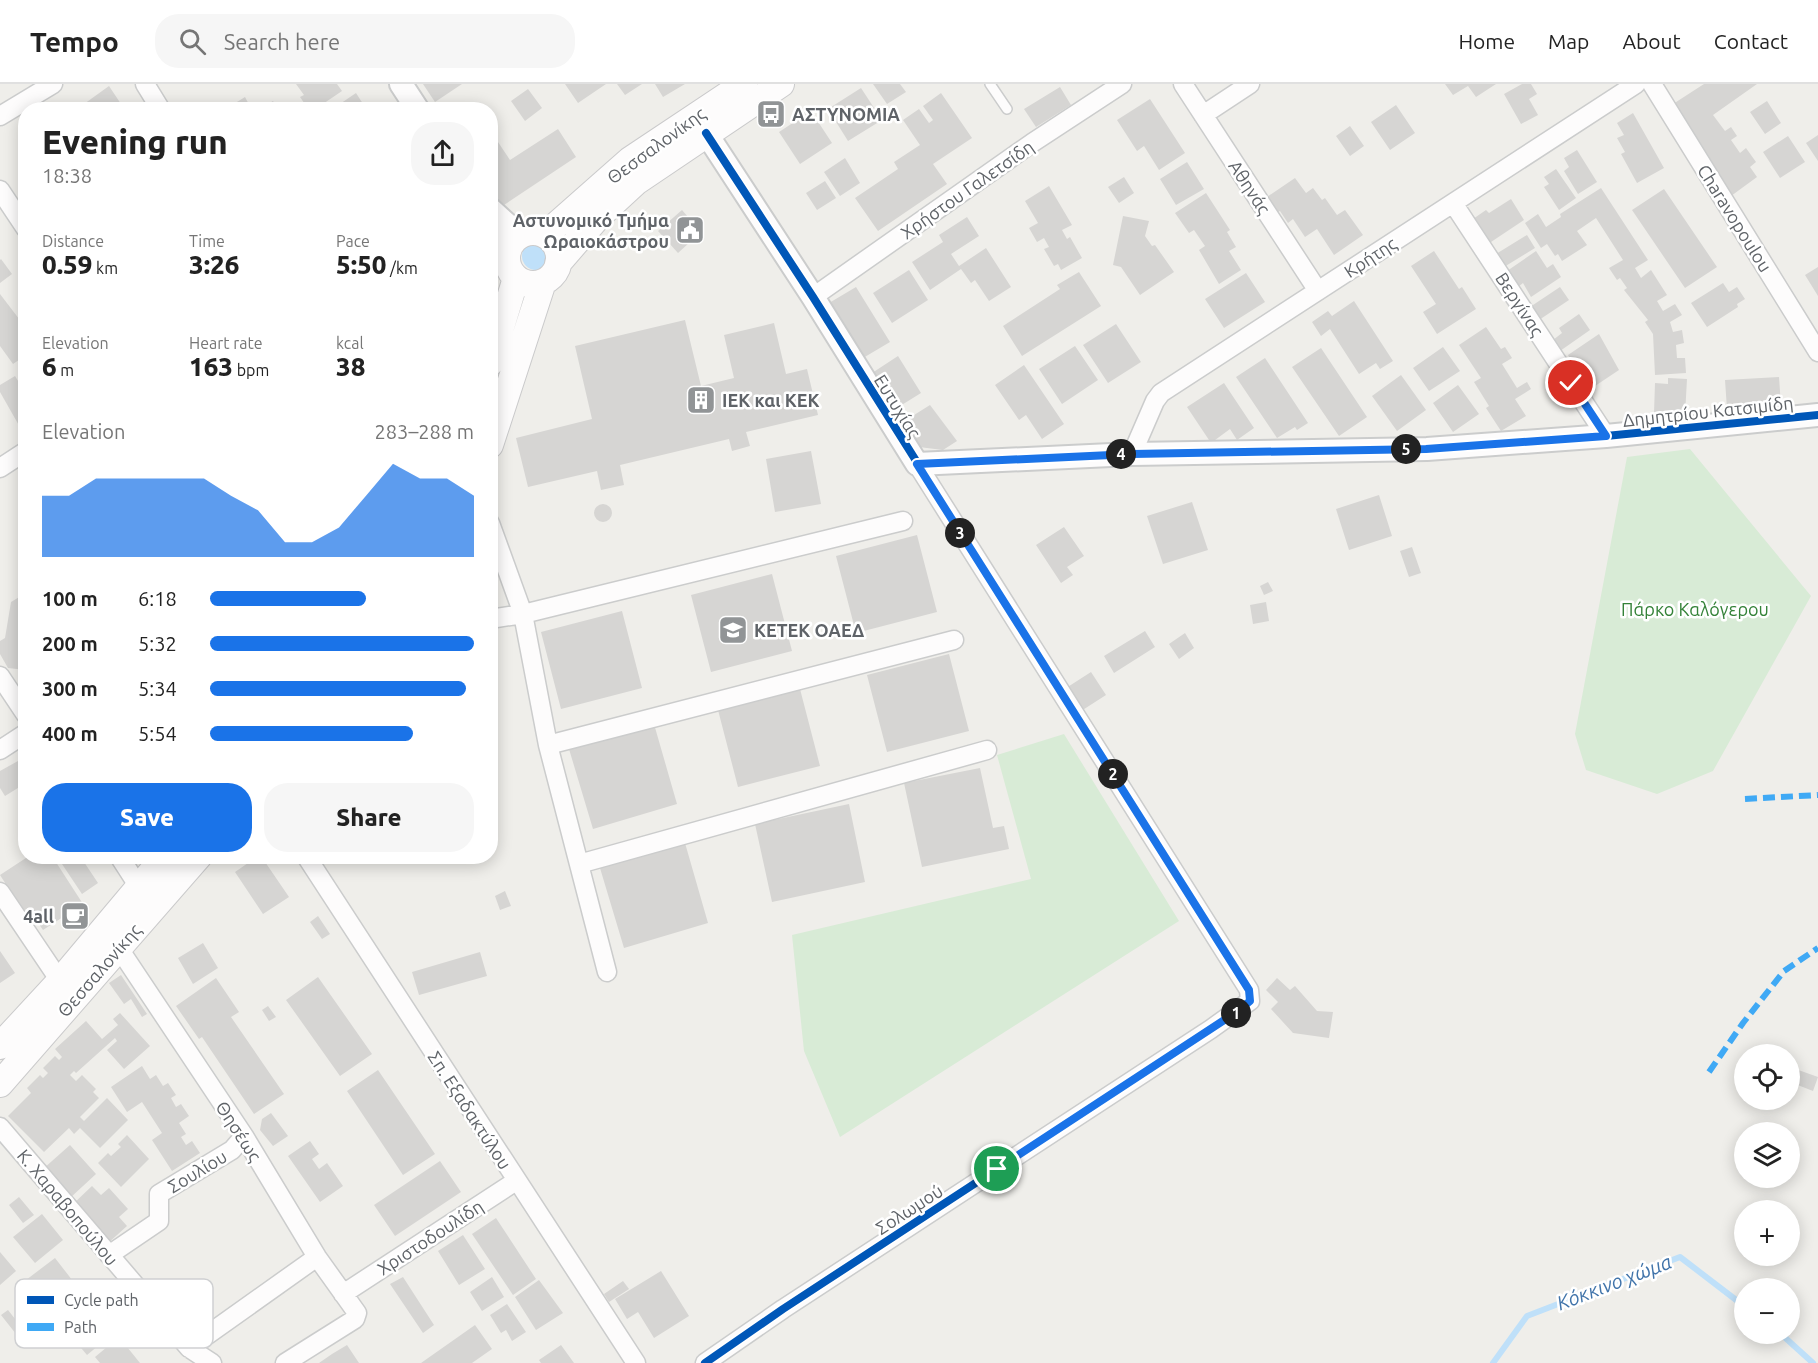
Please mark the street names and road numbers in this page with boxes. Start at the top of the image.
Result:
street label: Θεσσαλονίκης [603,103,710,188]
street label: Χρήστου Γαλετσίδη [897,136,1037,242]
street label: Αθηνάς [1224,156,1275,218]
street label: Charavopoulou [1694,161,1776,275]
street label: Κρήτης [1340,233,1400,282]
street label: Βεργίνας [1491,268,1548,340]
street label: Ευτυχίας [870,371,925,442]
street label: Δημητρίου Κατσιμίδη [1622,392,1794,430]
street label: Θεσσαλονίκης [53,919,146,1021]
street label: Σπ. Εξαδακτύλου [424,1047,516,1173]
street label: Θησέως [211,1097,266,1165]
street label: Κ. Χαραβοπούλου [14,1145,122,1269]
street label: Σουλίου [164,1146,230,1196]
street label: Σολωμού [872,1180,946,1238]
street label: Χριστοδουλίδη [374,1195,486,1279]

